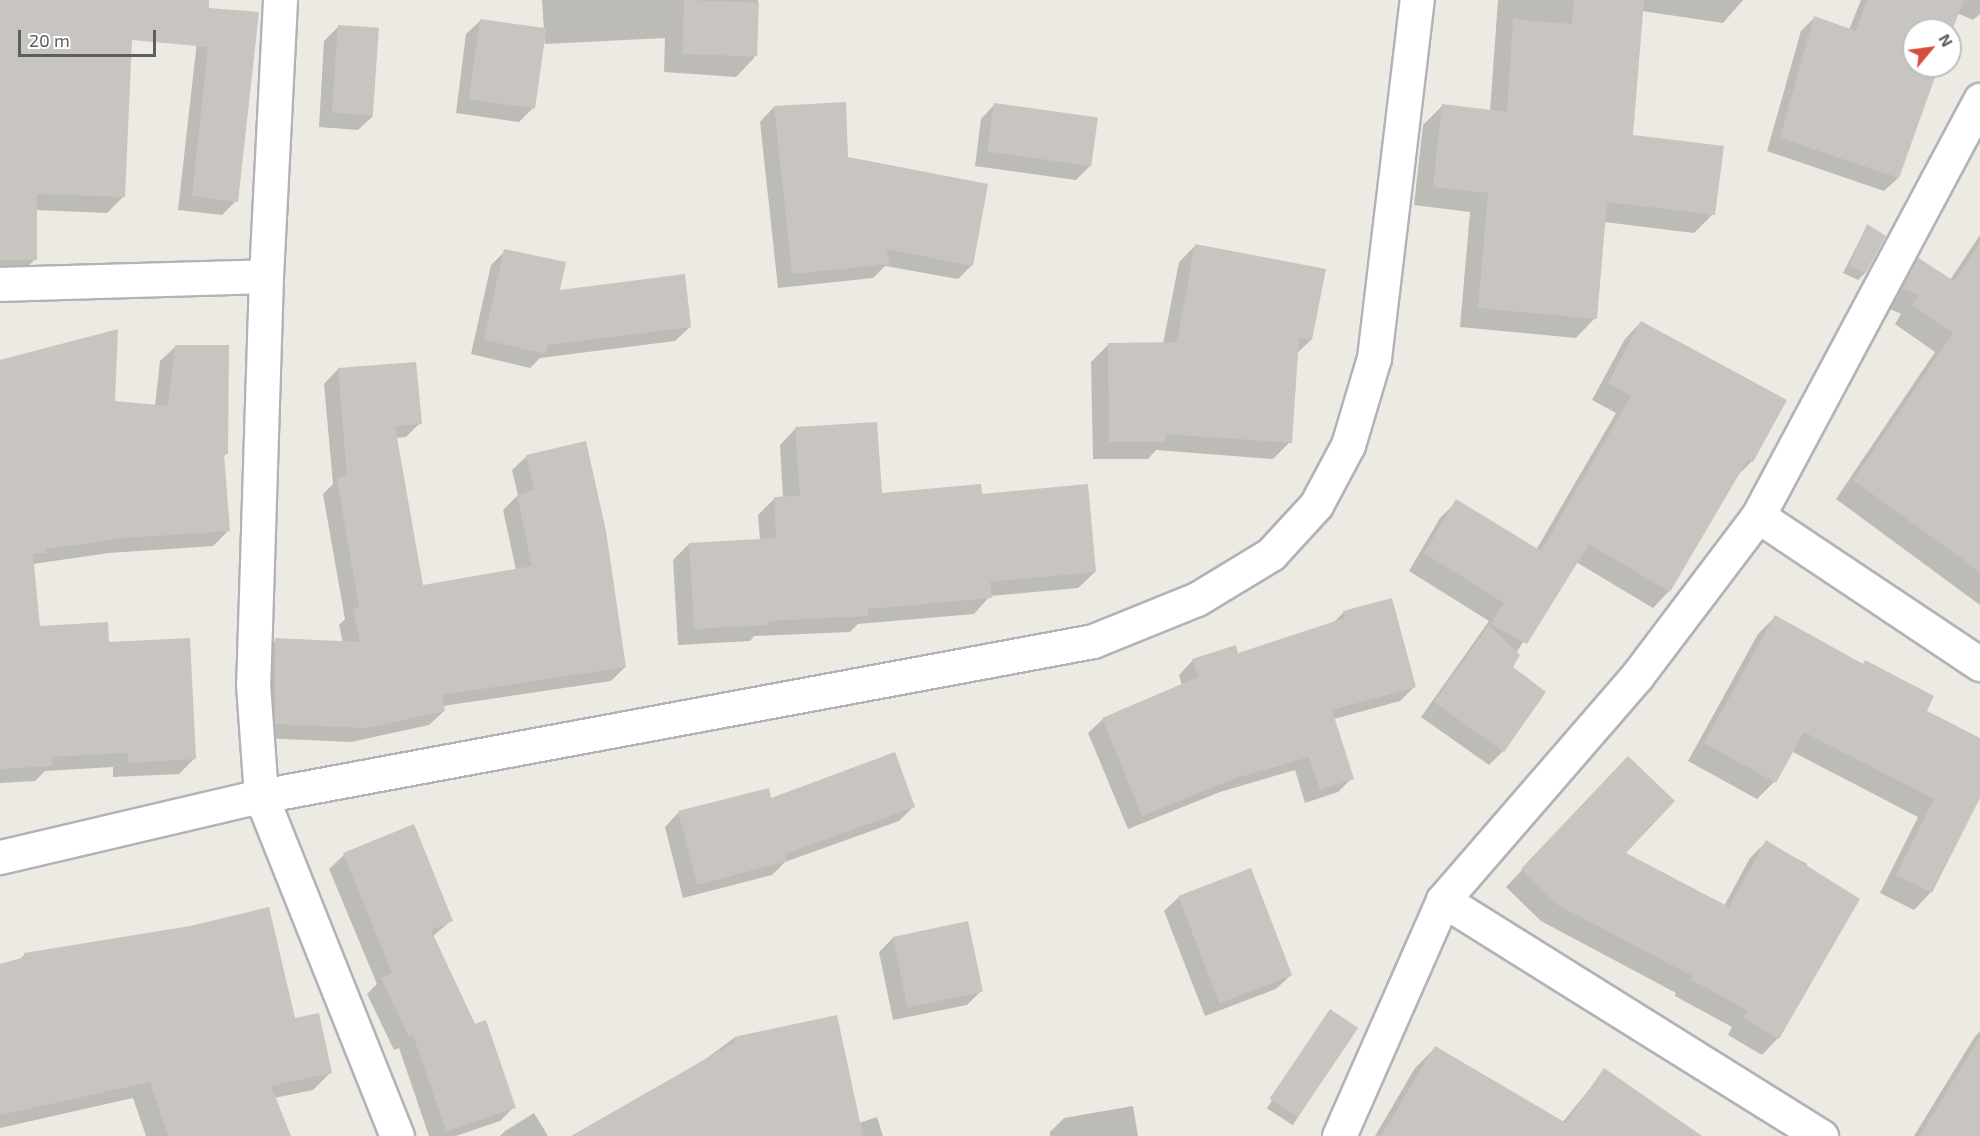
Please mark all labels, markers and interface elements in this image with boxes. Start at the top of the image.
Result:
scale bar [21,18,159,56]
north arrow [1902,18,1962,78]
text: 20 m [29,29,70,51]
text: N [1935,30,1958,50]

